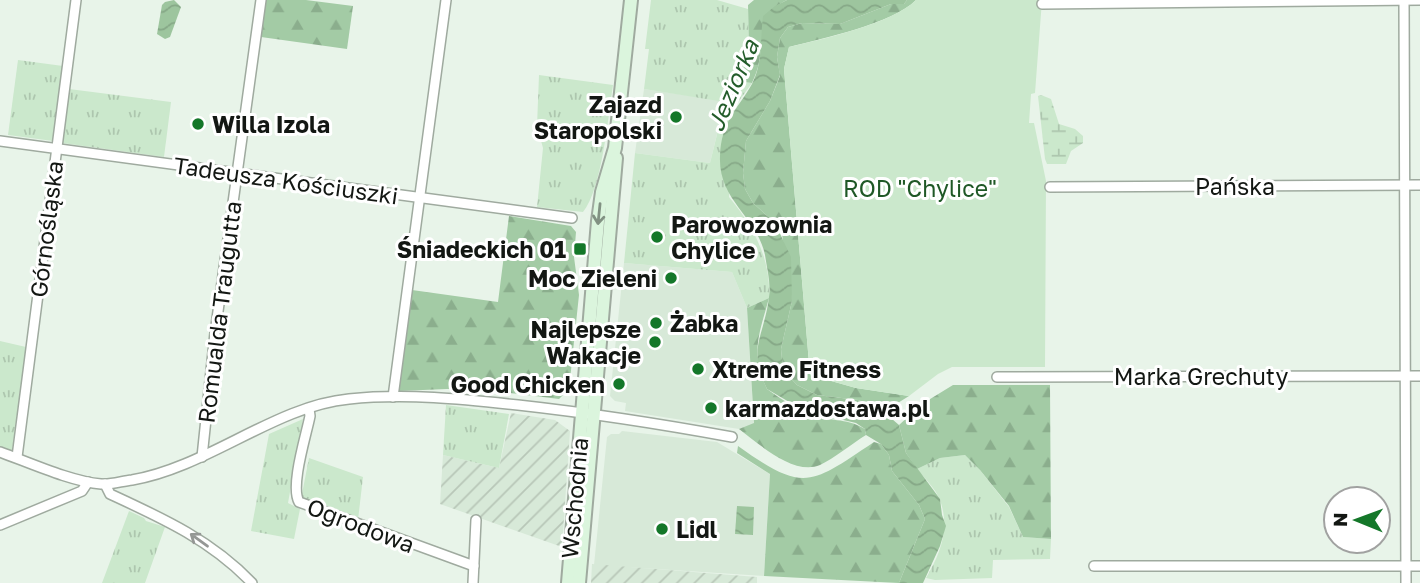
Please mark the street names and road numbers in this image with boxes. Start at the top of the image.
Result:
street label: Tadeusza Kościuszki [172,150,400,210]
street label: Górnośląska [24,159,68,299]
street label: Pańska [1195,172,1275,200]
street label: Romualda Traugutta [191,199,247,425]
street label: Marka Grechuty [1114,362,1288,390]
street label: Wschodnia [555,436,593,560]
street label: Ogrodowa [303,492,419,558]

